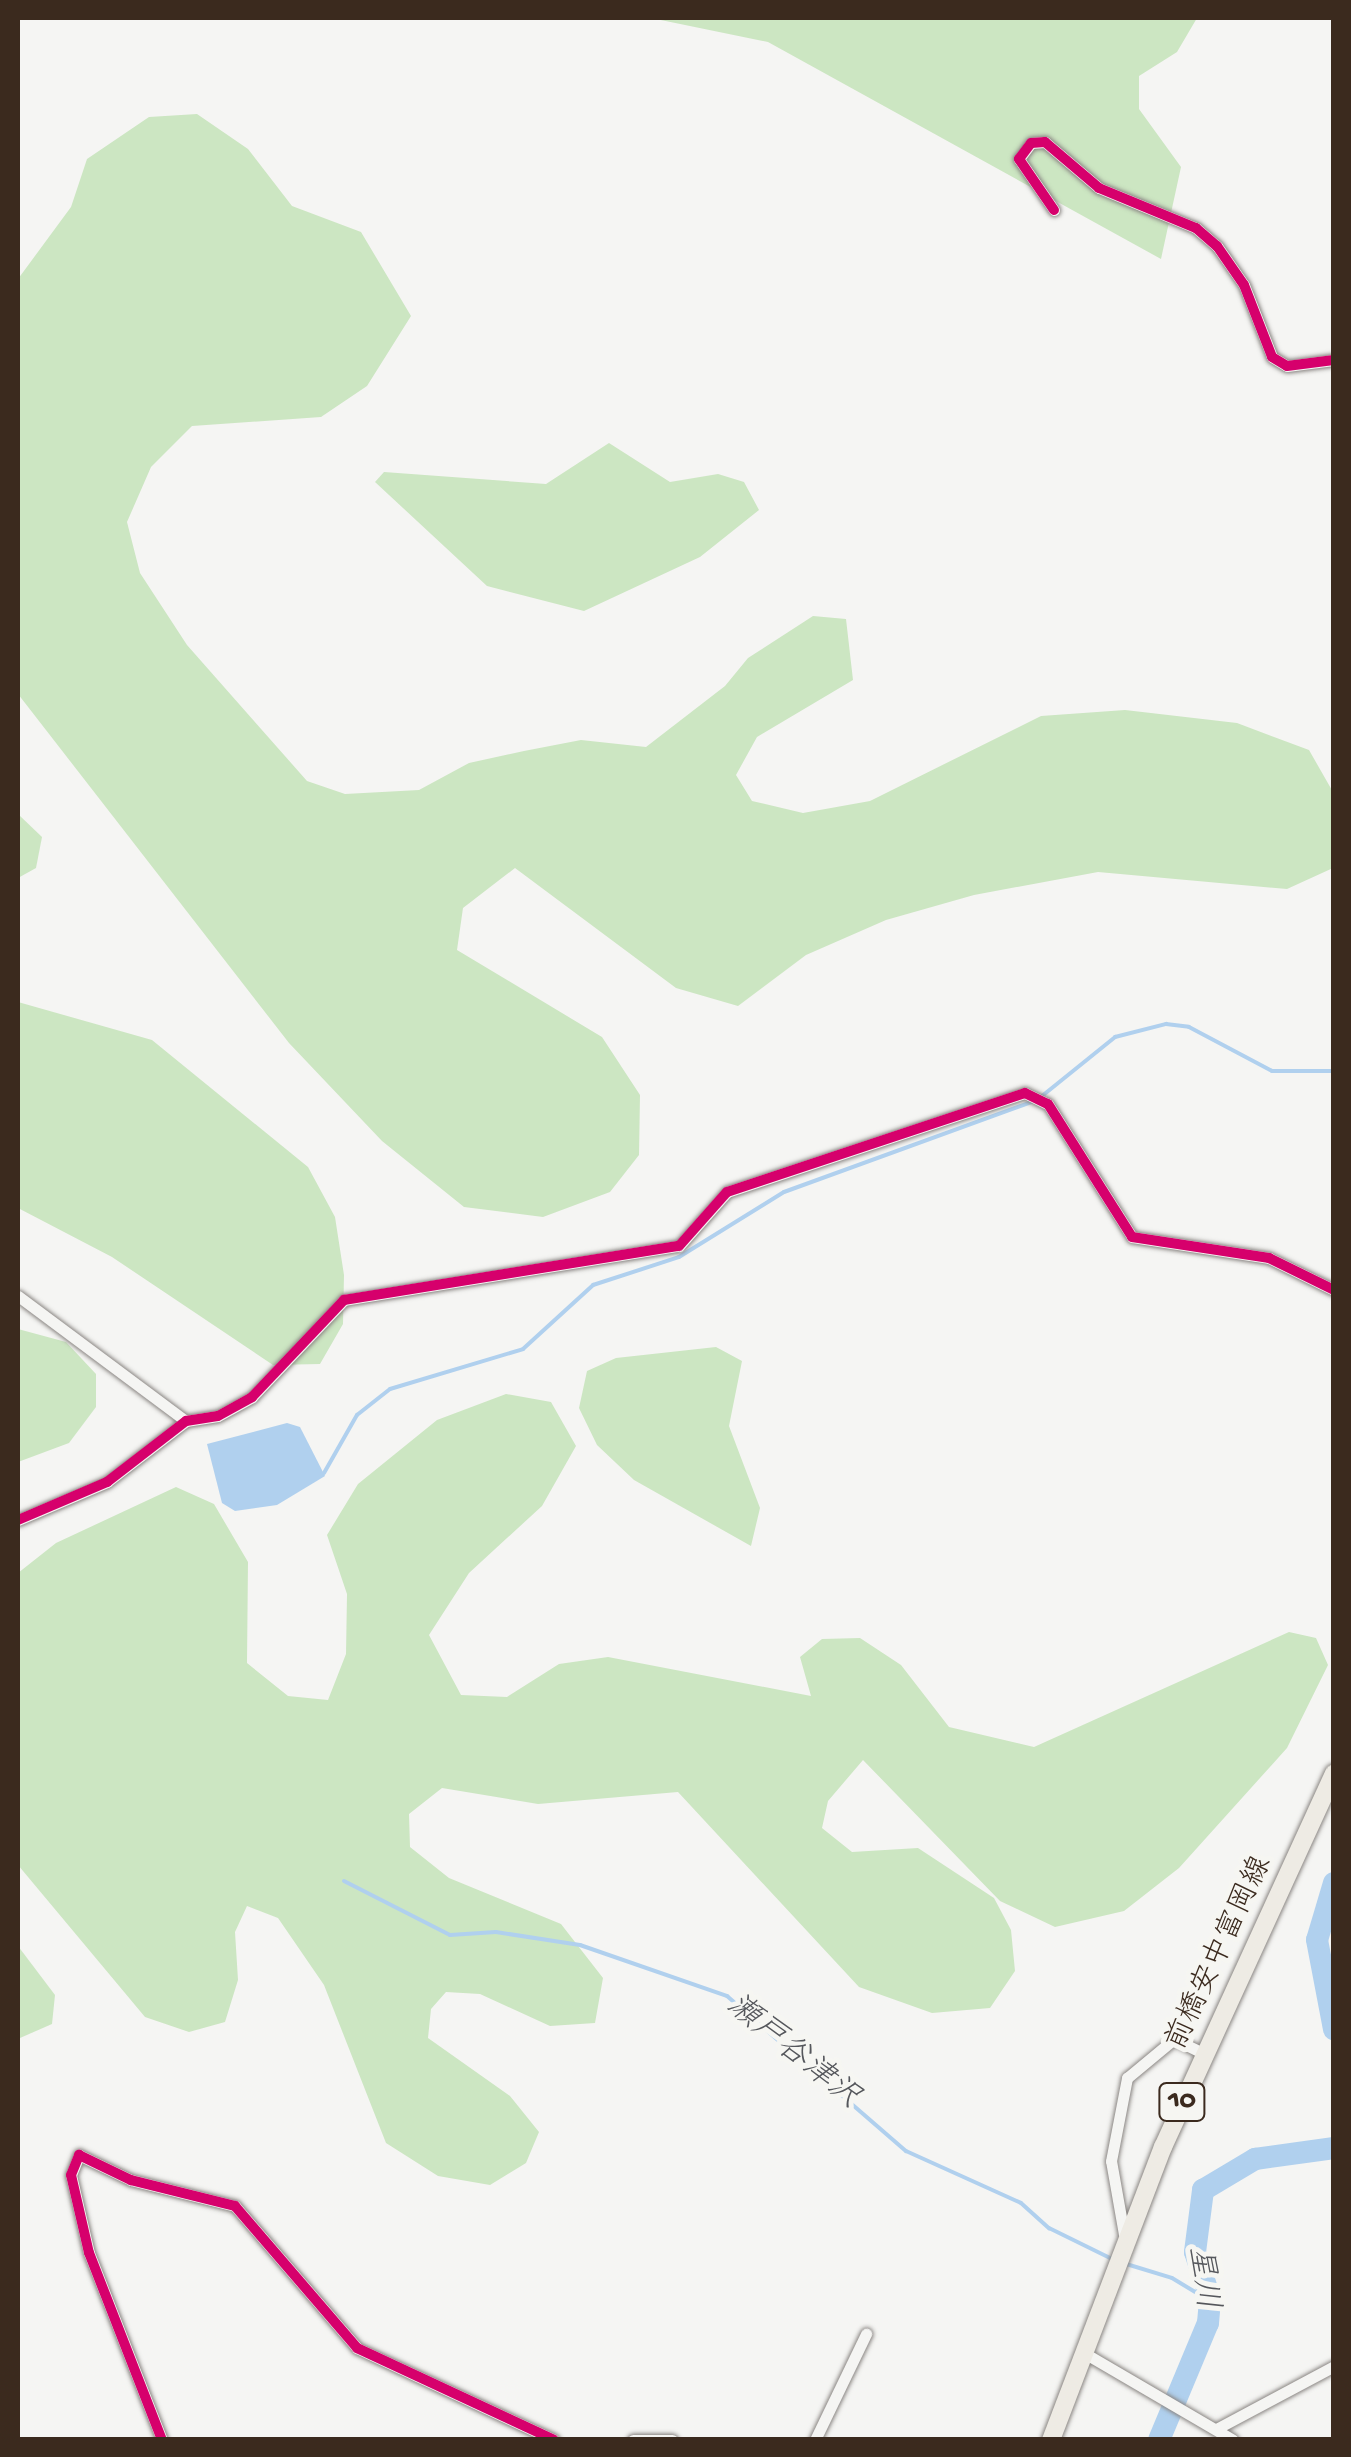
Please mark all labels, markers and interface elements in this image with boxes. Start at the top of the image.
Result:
street label: 前橋安中富岡線 [1160,1851,1282,2057]
water label: 瀬戸谷津沢 [718,1988,866,2118]
road number: 10 [1157,2079,1207,2125]
water label: 星川 [1178,2244,1224,2312]

